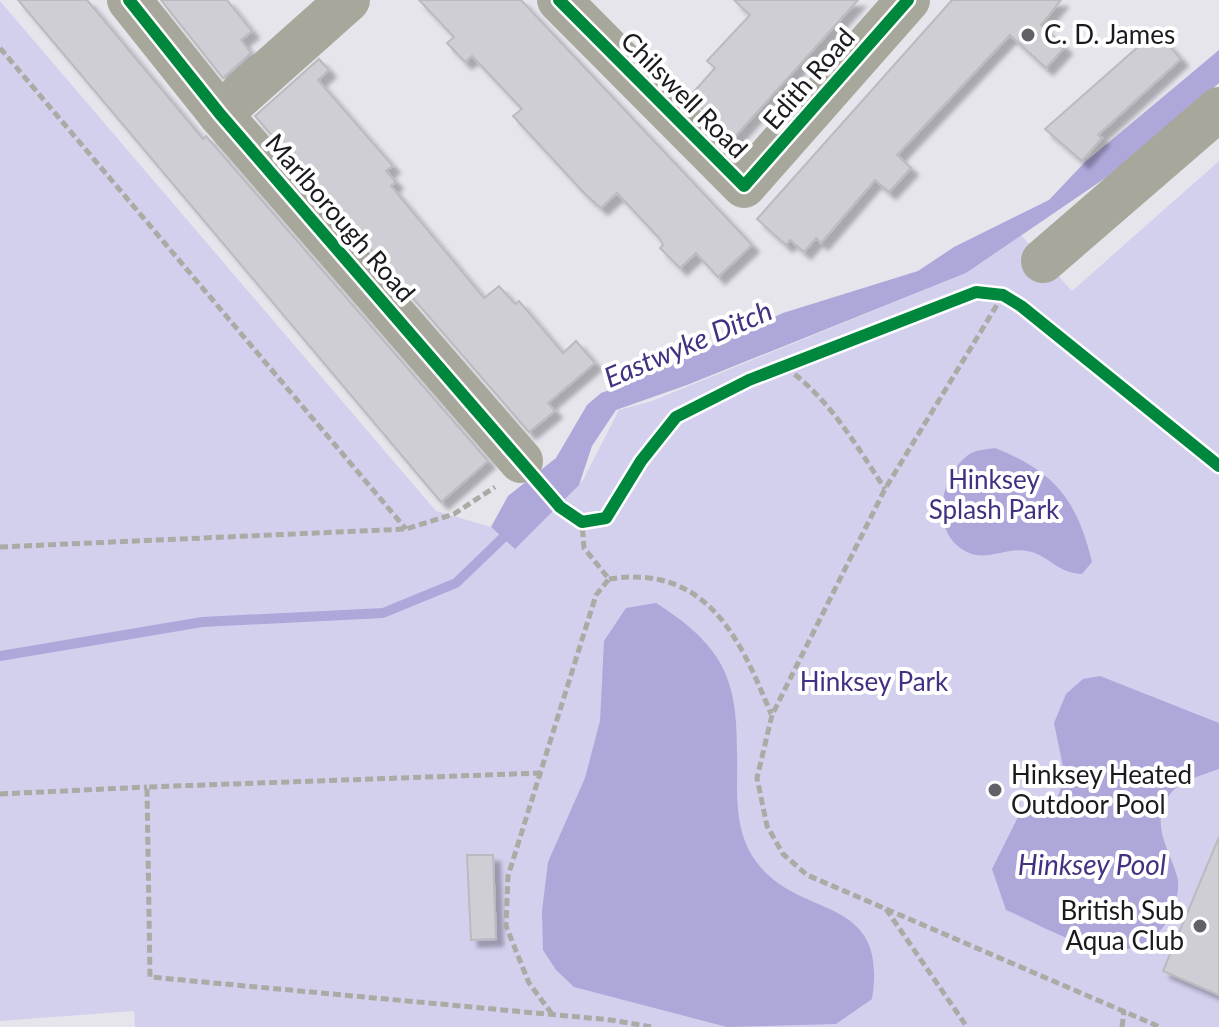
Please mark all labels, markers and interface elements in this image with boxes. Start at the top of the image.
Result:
place label: C. D. James [1044,18,1175,50]
street label: Edith Road [756,21,861,135]
street label: Chilswell Road [615,24,755,164]
marker: C. D. James [1019,26,1037,44]
street label: Marlborough Road [259,127,422,308]
water label: Eastwyke Ditch [598,292,777,394]
park label: Hinksey Splash Park [929,463,1060,525]
park label: Hinksey Park [800,665,949,697]
place label: Hinksey Heated Outdoor Pool [1011,758,1192,820]
marker: Hinksey Heated Outdoor Pool [986,781,1004,799]
water label: Hinksey Pool [1018,847,1166,881]
place label: British Sub Aqua Club [1060,894,1184,956]
marker: British Sub Aqua Club [1191,917,1209,935]

